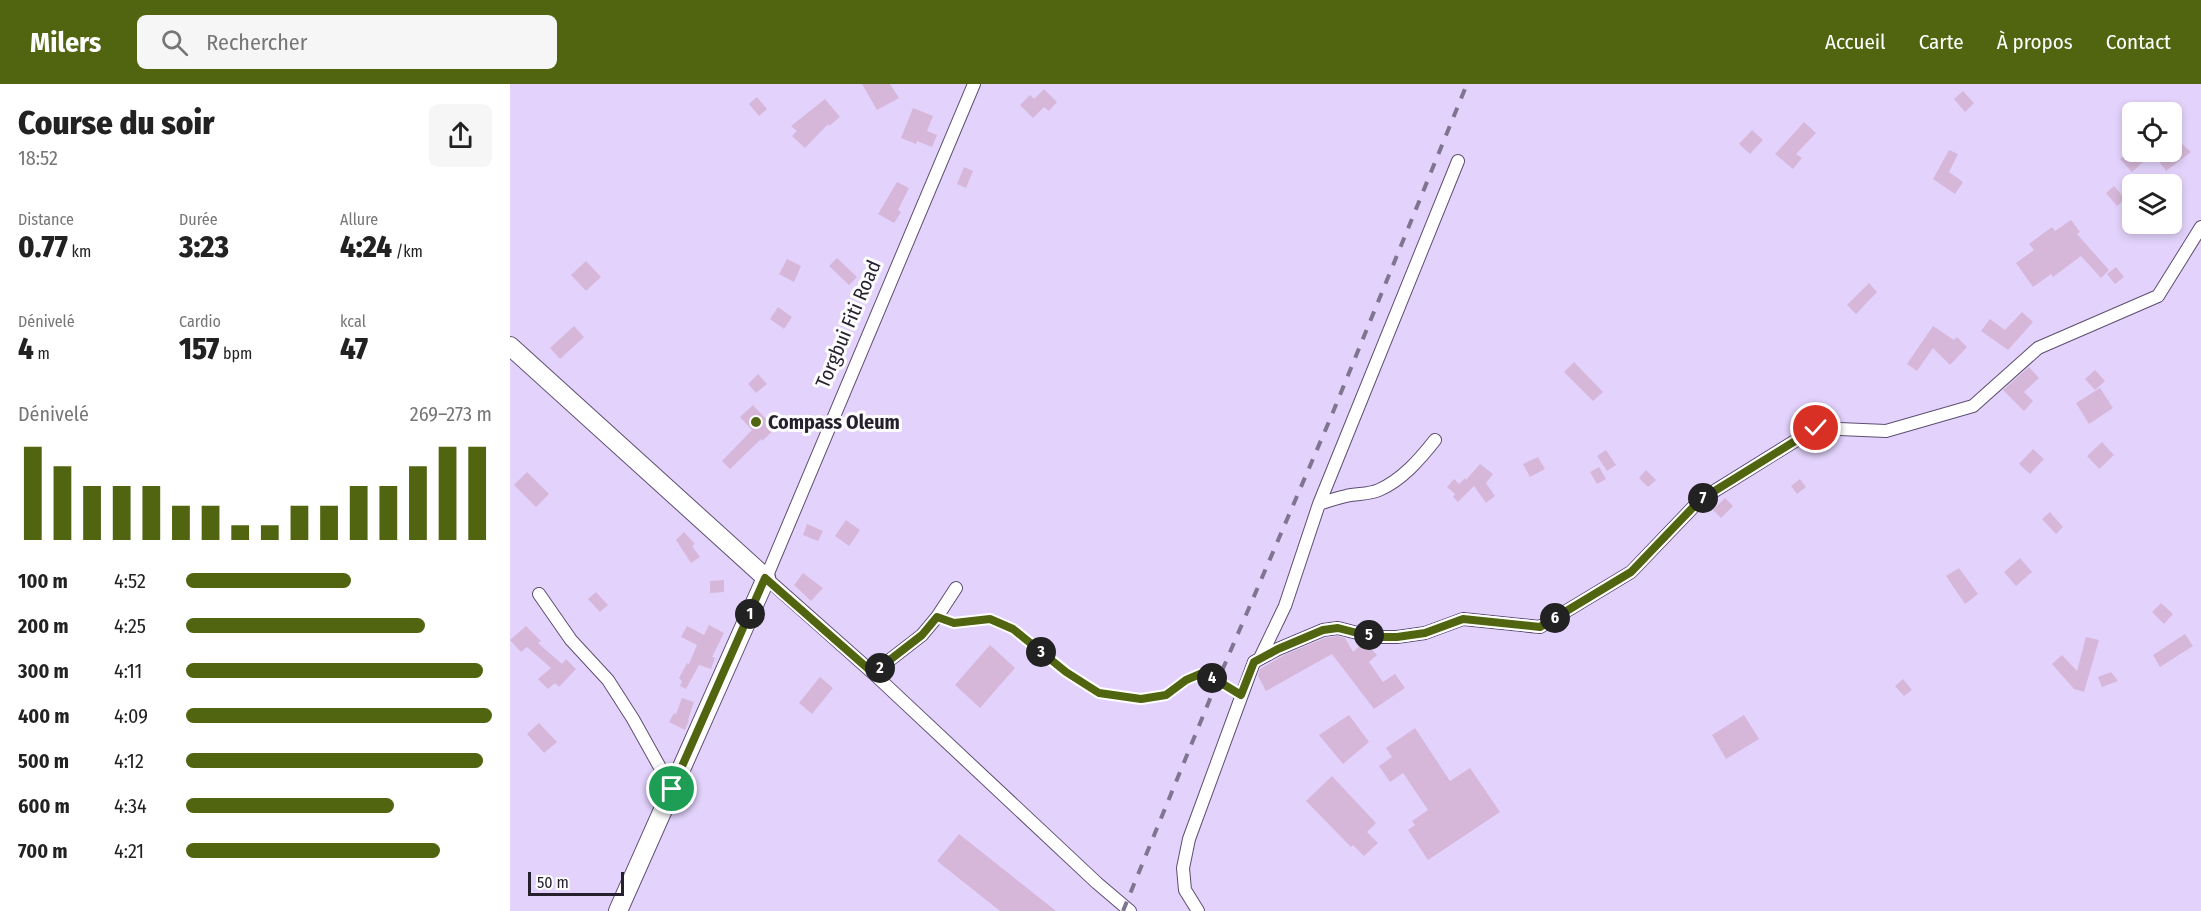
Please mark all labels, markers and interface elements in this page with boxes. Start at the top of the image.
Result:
search box [137,15,557,69]
text: Milers [30,26,101,59]
icon: search [158,26,191,59]
text: Rechercher [206,29,307,56]
text: Accueil [1825,29,1886,55]
text: Carte [1919,29,1964,55]
text: À propos [1997,29,2073,55]
text: Contact [2106,29,2171,55]
map controls [2122,102,2182,234]
button: locate [2122,102,2182,162]
text: Course du soir [18,103,214,143]
button: share [429,104,492,167]
text: 18:52 [18,146,58,170]
button: layers [2122,174,2182,234]
text: Distance [18,210,74,229]
text: Durée [179,210,218,229]
text: Allure [340,210,378,229]
text: 0.77 [18,229,68,265]
text: 3:23 [179,229,229,265]
text: 4:24 [340,229,392,265]
text: km [68,242,91,261]
text: /km [392,242,423,261]
street label: Torgbui Fiti Road [810,256,886,392]
text: Dénivelé [18,312,75,331]
text: Cardio [179,312,221,331]
text: kcal [340,312,366,331]
text: 4 [18,331,34,367]
text: 157 [179,331,219,367]
text: 47 [340,331,368,367]
text: m [34,344,50,363]
text: bpm [219,344,252,363]
text: Dénivelé [18,402,89,426]
text: 269–273 m [410,402,492,426]
pin [1790,402,1841,453]
place label: Compass Oleum [768,410,900,434]
icon: check [1799,411,1832,444]
marker: Compass Oleum [749,415,763,429]
pin: 7 [1688,483,1718,513]
text: 7 [1700,488,1706,507]
text: 100 m [18,569,68,593]
text: 4:52 [114,569,146,593]
pin: 1 [735,599,765,629]
pin: 6 [1540,603,1570,633]
text: 1 [747,604,753,623]
text: 6 [1551,608,1559,627]
text: 200 m [18,614,69,638]
text: 4:25 [114,614,146,638]
pin: 5 [1354,620,1384,650]
text: 5 [1365,625,1373,644]
pin: 3 [1026,637,1056,667]
text: 3 [1037,642,1045,661]
pin: 2 [865,653,895,683]
text: 2 [876,658,884,677]
text: 300 m [18,659,69,683]
text: 4:11 [114,659,142,683]
pin: 4 [1197,663,1227,693]
text: 4 [1208,668,1216,687]
text: 400 m [18,704,70,728]
text: 4:09 [114,704,148,728]
text: 500 m [18,749,69,773]
text: 4:12 [114,749,144,773]
pin [646,763,697,814]
icon: arrive [655,772,688,805]
text: 600 m [18,794,70,818]
text: 4:34 [114,794,147,818]
text: 700 m [18,839,68,863]
text: 4:21 [114,839,144,863]
scale bar [528,869,624,896]
text: 50 m [537,873,569,892]

